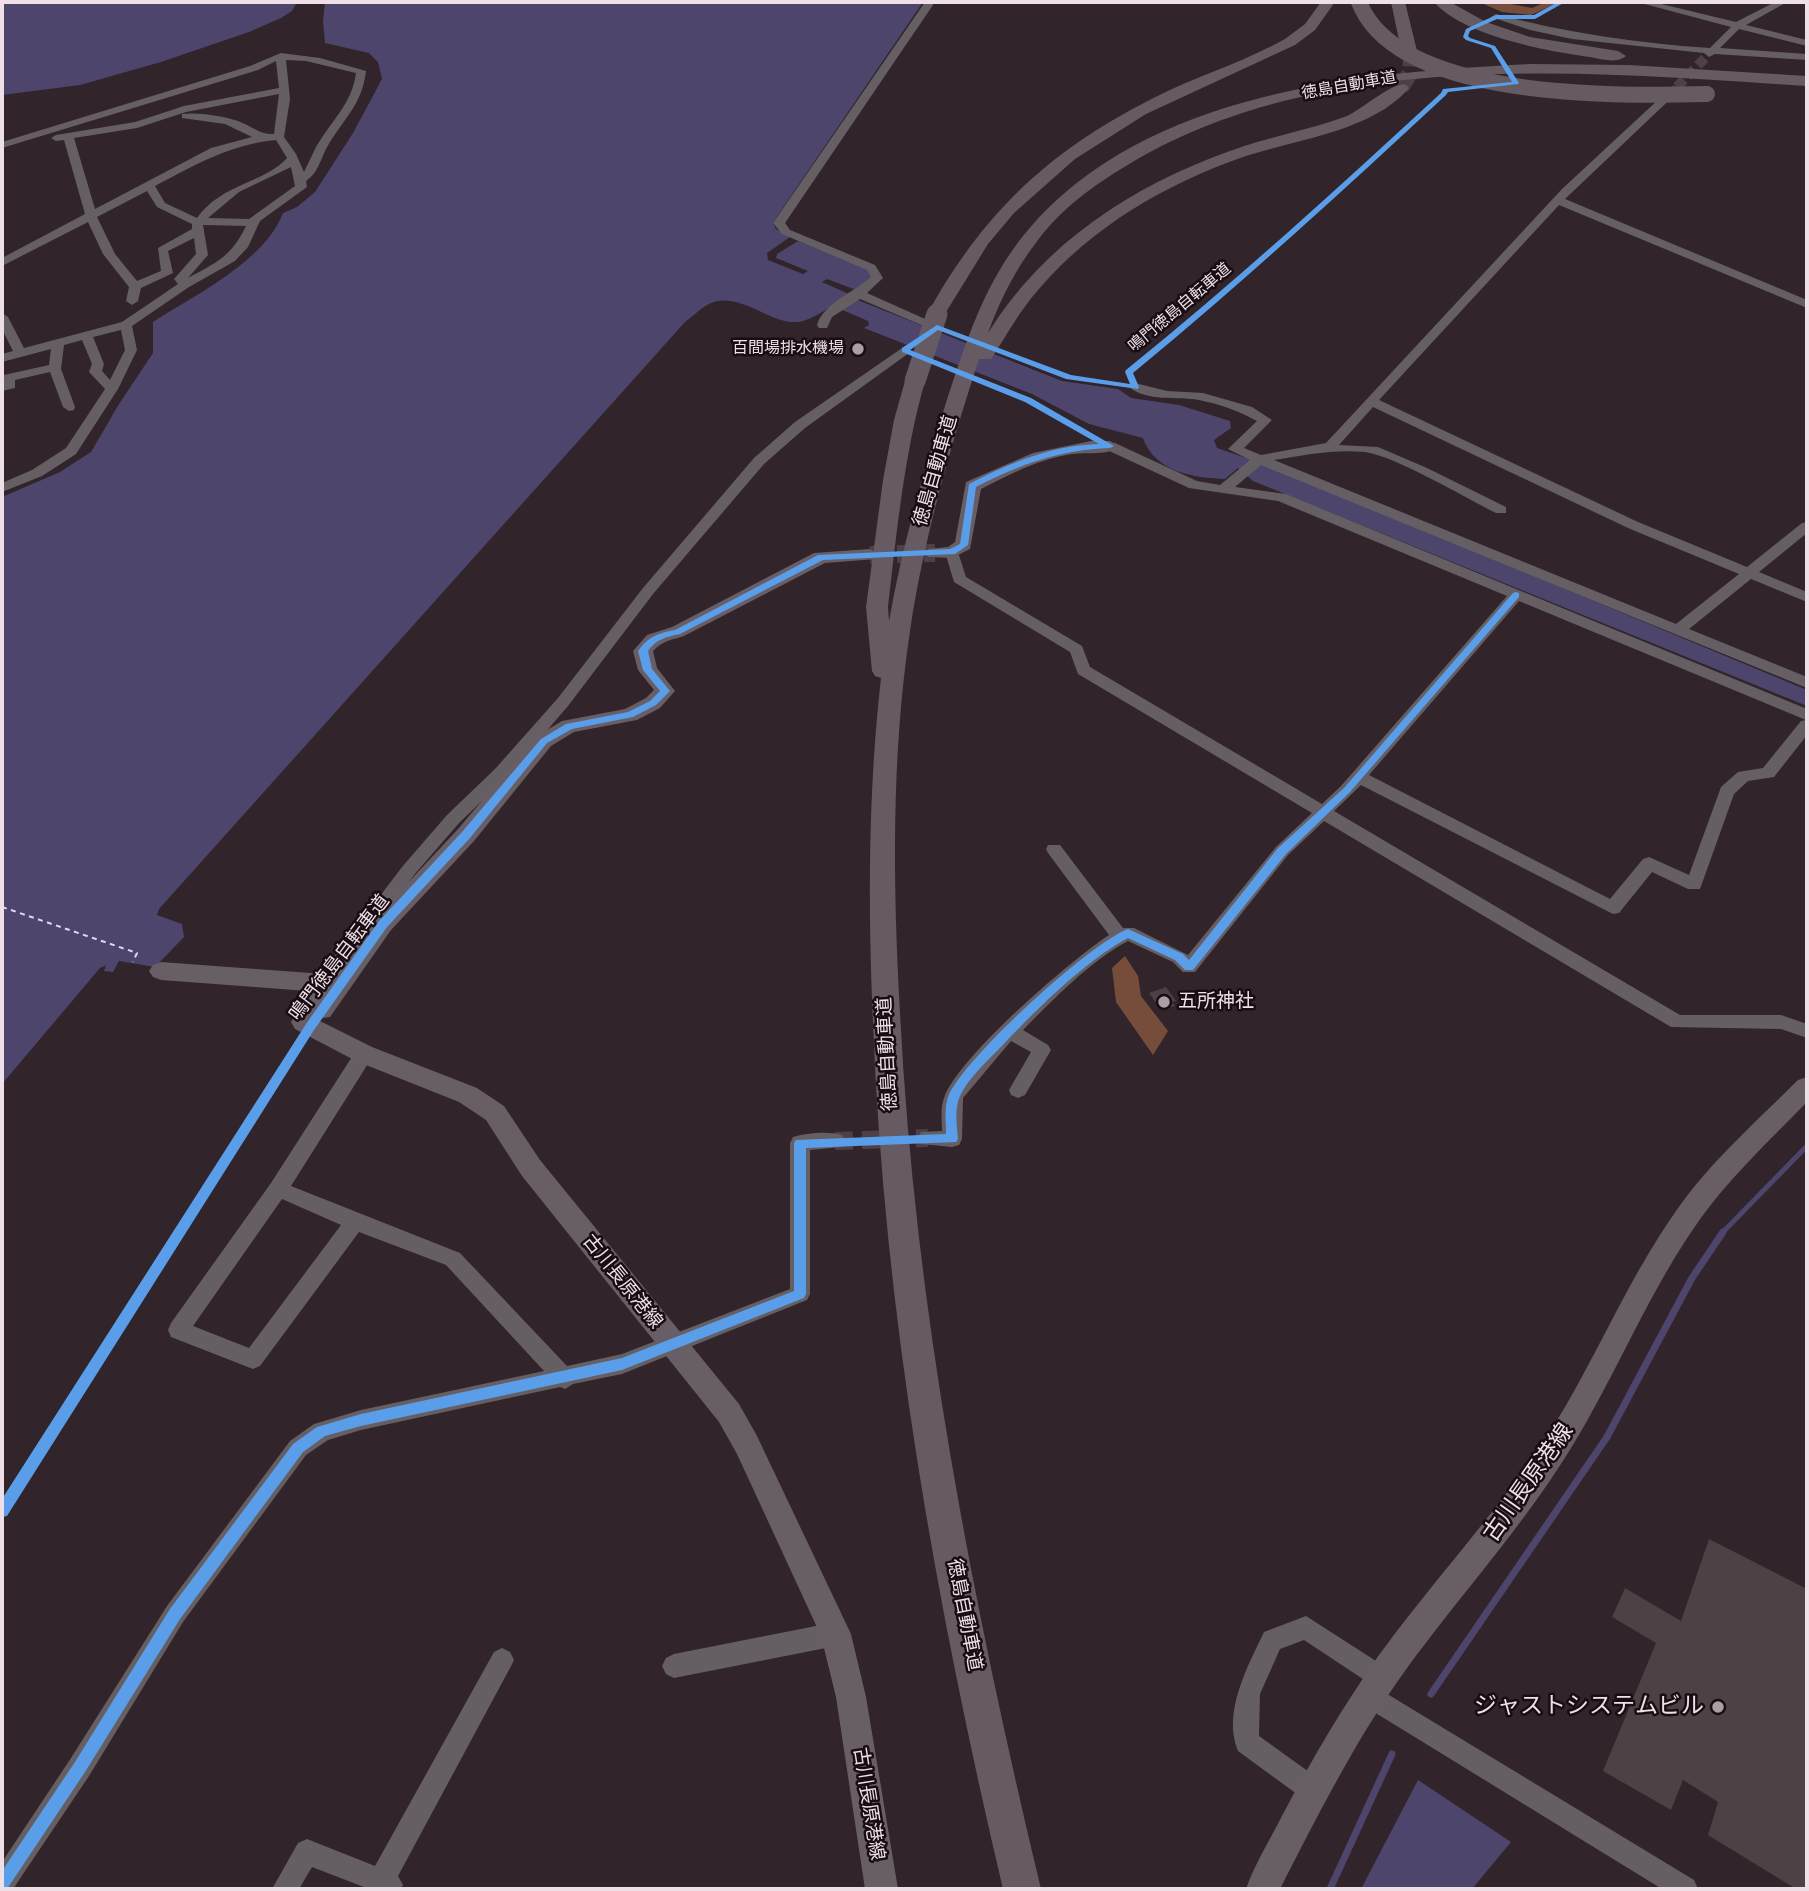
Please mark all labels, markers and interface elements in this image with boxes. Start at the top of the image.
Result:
street label: 徳島自動車道 [1300,68,1398,104]
street label: 鳴門徳島自転車道 [1125,260,1235,356]
place label: 百間場排水機場 [732,339,844,359]
marker: 百間場排水機場 [850,341,866,357]
street label: 徳島自動車道 [909,413,963,529]
street label: 鳴門徳島自転車道 [285,890,395,1026]
place label: 五所神社 [1178,991,1254,1013]
marker: 五所神社 [1156,994,1172,1010]
street label: 徳島自動車道 [874,996,902,1112]
street label: 古川長原港線 [577,1231,667,1333]
street label: 古川長原港線 [1478,1419,1580,1547]
street label: 徳島自動車道 [942,1557,986,1673]
place label: ジャストシステムビル [1474,1693,1704,1721]
marker: ジャストシステムビル [1710,1699,1726,1715]
street label: 古川長原港線 [848,1746,888,1862]

